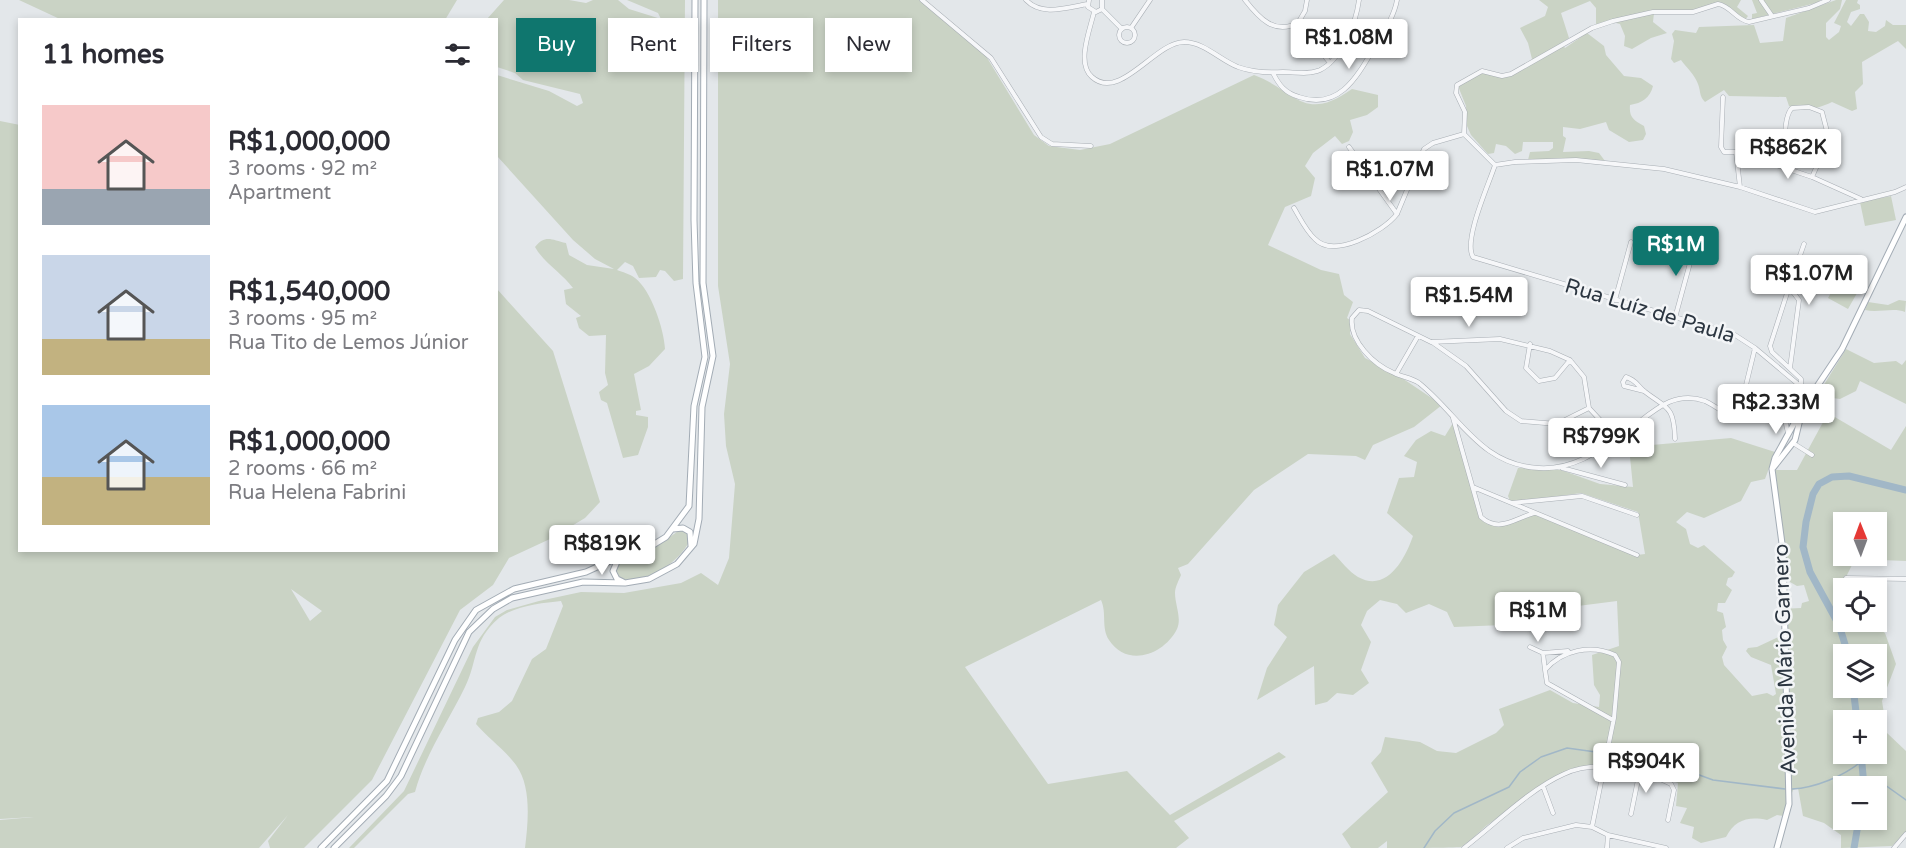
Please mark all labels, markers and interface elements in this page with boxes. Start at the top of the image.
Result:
chip: Buy [516,18,596,72]
chip: Rent [608,18,698,72]
chip: Filters [710,18,813,72]
chip: New [825,18,912,72]
pin: R$1.08M [1294,19,1404,70]
text: R$1.08M [1305,26,1393,50]
icon: filters [441,38,474,71]
text: 11 homes [42,39,164,70]
text: R$1,000,000 [228,126,390,157]
icon: home [90,129,162,201]
pin: R$862K [1739,129,1837,180]
text: R$862K [1749,136,1827,160]
pin: R$1.07M [1335,151,1445,202]
text: 3 rooms · 92 m² [228,157,377,181]
text: R$1.07M [1346,158,1434,182]
text: Apartment [228,181,331,205]
pin: R$1M [1640,226,1712,277]
text: R$1M [1647,233,1705,257]
pin: R$1.07M [1754,255,1864,306]
text: R$1.07M [1765,262,1853,286]
street label: Rua Luíz de Paula [1562,273,1738,349]
text: R$1,540,000 [228,276,390,307]
pin: R$1.54M [1414,277,1524,328]
icon: home [90,279,162,351]
text: R$1.54M [1425,284,1513,308]
text: 3 rooms · 95 m² [228,307,377,331]
text: Rua Tito de Lemos Júnior [228,331,468,355]
pin: R$2.33M [1721,384,1831,435]
text: R$2.33M [1732,391,1820,415]
pin: R$799K [1552,418,1650,469]
text: R$799K [1562,425,1640,449]
text: R$1,000,000 [228,426,390,457]
icon: home [90,429,162,501]
text: 2 rooms · 66 m² [228,457,377,481]
text: Rua Helena Fabrini [228,481,406,505]
north arrow [1833,512,1887,566]
map controls [1833,512,1887,830]
pin: R$819K [553,525,651,576]
text: R$819K [563,532,641,556]
street label: Avenida Mário Garnero [1768,543,1802,775]
button: locate [1833,578,1887,632]
pin: R$1M [1502,592,1574,643]
text: R$1M [1509,599,1567,623]
button: layers [1833,644,1887,698]
button: + [1833,710,1887,764]
pin: R$904K [1597,743,1695,794]
text: R$904K [1607,750,1685,774]
button: − [1833,776,1887,830]

